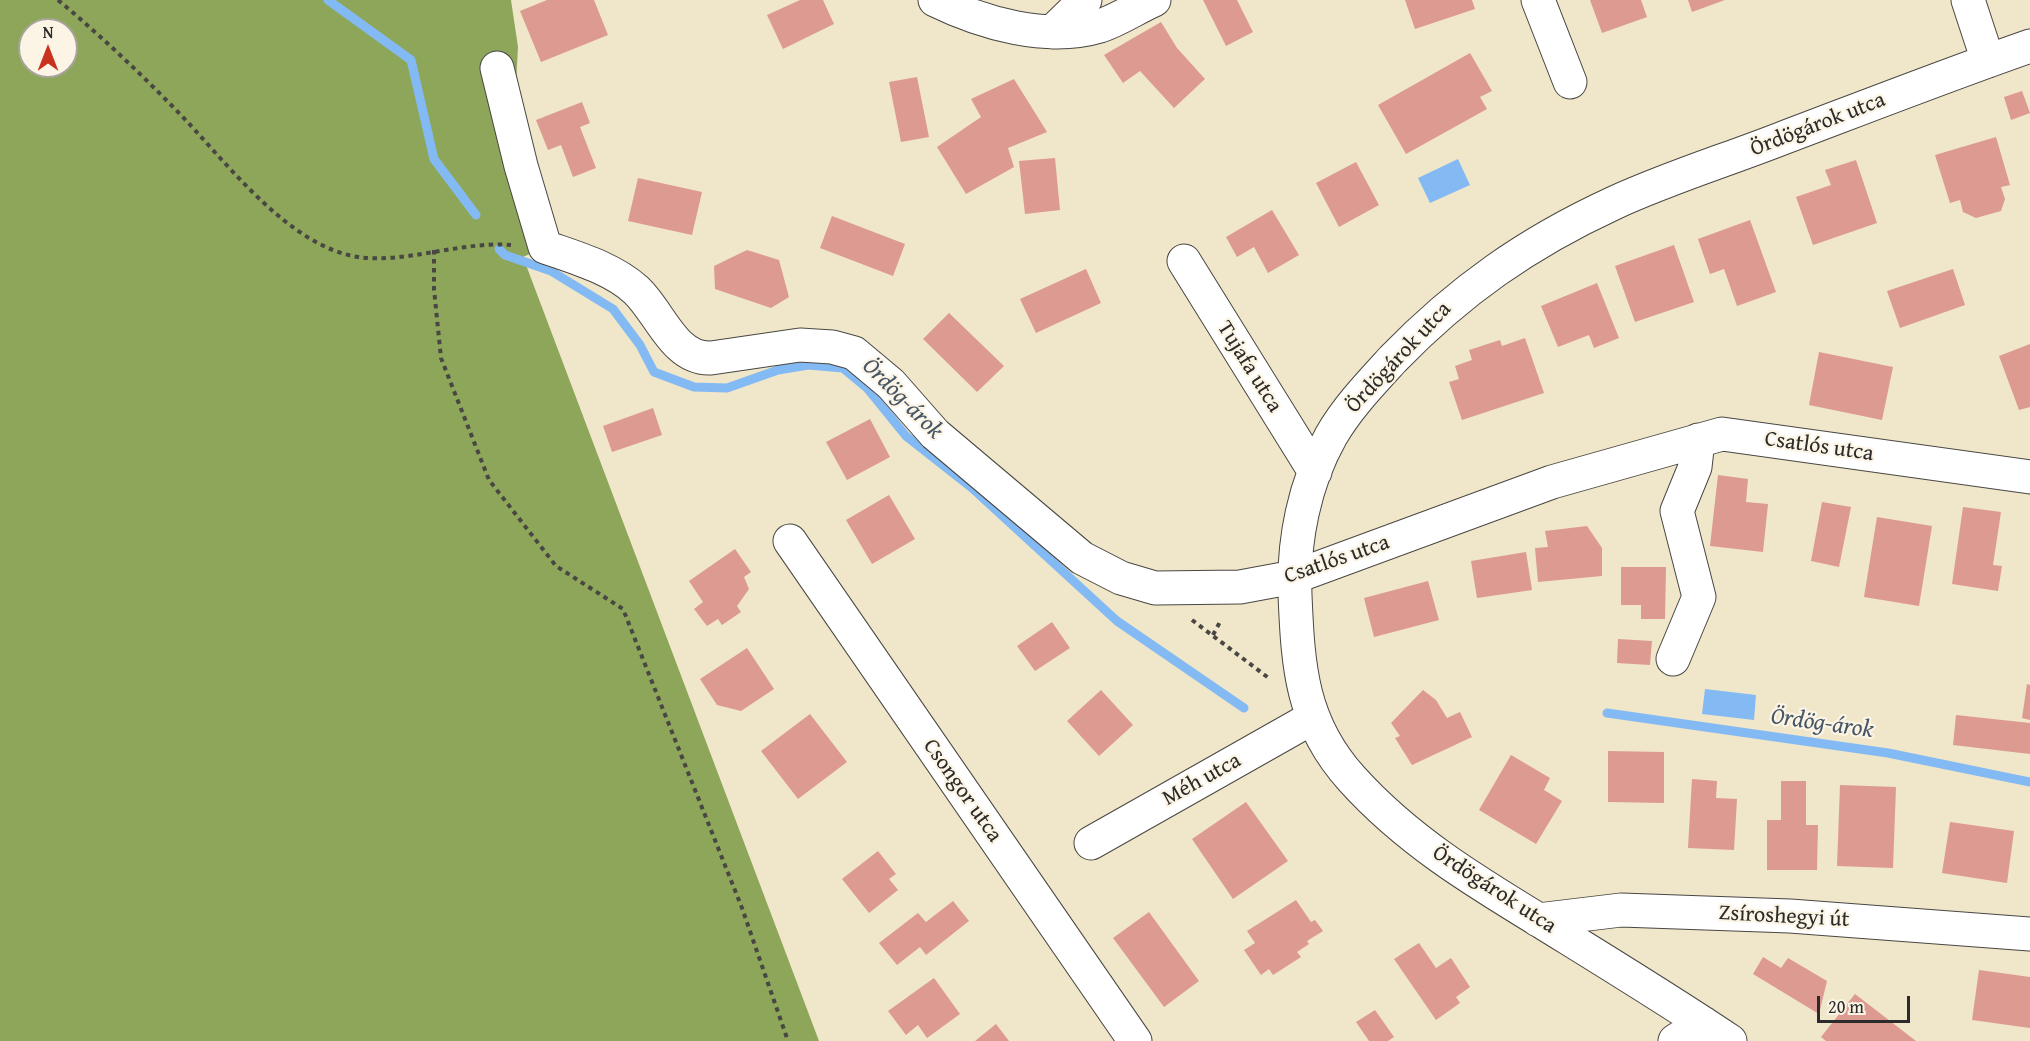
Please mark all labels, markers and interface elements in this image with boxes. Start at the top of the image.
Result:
north arrow [18,18,78,78]
text: N [43,20,53,44]
street label: Ördögárok utca [1747,87,1889,163]
street label: Ördögárok utca [1341,297,1457,419]
street label: Tujafa utca [1211,316,1287,418]
water label: Ördög-árok [855,352,949,446]
street label: Csatlós utca [1763,426,1875,468]
street label: Csatlós utca [1281,530,1393,590]
water label: Ördög-árok [1769,703,1875,745]
street label: Csongor utca [917,734,1007,848]
street label: Méh utca [1158,748,1246,812]
street label: Ördögárok utca [1427,840,1561,940]
street label: Zsíroshegyi út [1718,900,1850,934]
scale bar [1820,984,1913,1022]
text: 20 m [1828,993,1864,1020]

